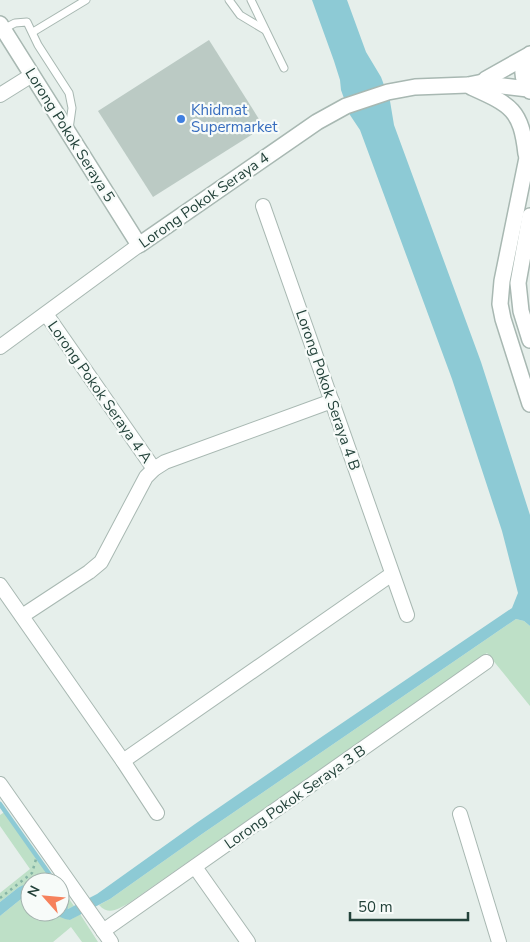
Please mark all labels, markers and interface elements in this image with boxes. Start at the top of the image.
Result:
street label: Lorong Pokok Seraya 5 [21,64,119,206]
place label: Khidmat Supermarket [191,100,278,137]
marker: Khidmat Supermarket [175,113,187,125]
street label: Lorong Pokok Seraya 4 [135,148,273,252]
street label: Lorong Pokok Seraya 4 B [291,307,365,473]
street label: Lorong Pokok Seraya 4 A [43,317,157,467]
street label: Lorong Pokok Seraya 3 B [220,741,370,853]
north arrow [20,872,70,922]
text: N [23,882,45,900]
scale bar [350,890,468,922]
text: 50 m [358,897,393,917]

